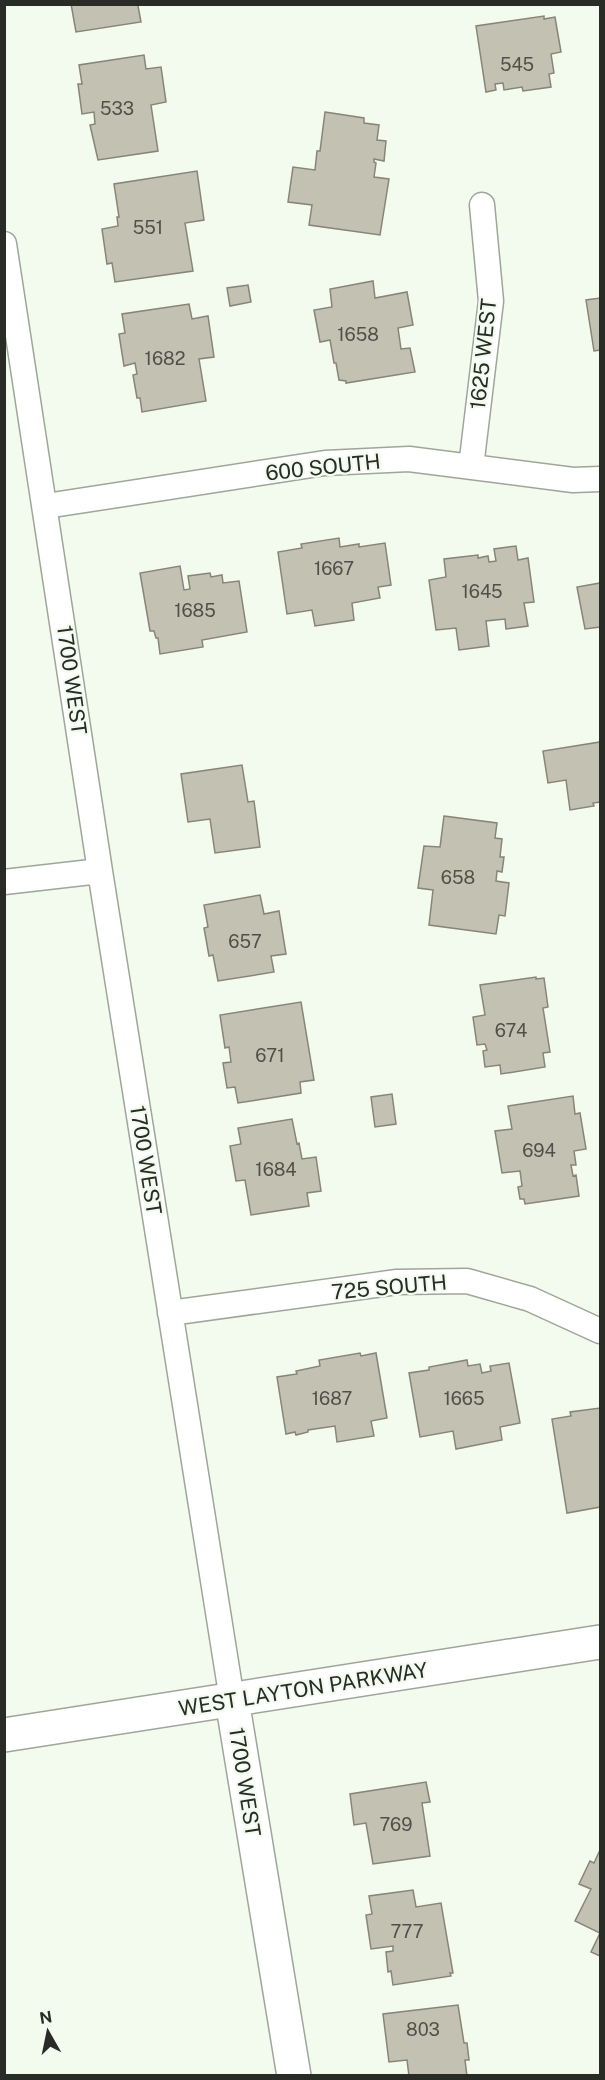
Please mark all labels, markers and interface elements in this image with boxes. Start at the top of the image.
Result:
house number: 545 [500,54,534,75]
house number: 533 [100,98,134,119]
house number: 551 [133,217,163,238]
street label: 1625 WEST [465,297,501,411]
house number: 1658 [337,324,379,345]
house number: 1682 [145,348,185,369]
street label: 600 SOUTH [264,449,382,485]
house number: 1667 [314,558,354,579]
house number: 1645 [461,581,503,602]
house number: 1685 [174,600,216,621]
street label: 1700 WEST [52,624,92,736]
house number: 658 [441,867,475,888]
house number: 657 [228,931,262,952]
house number: 674 [495,1020,527,1041]
house number: 671 [255,1045,285,1066]
street label: 1700 WEST [125,1104,167,1216]
house number: 694 [522,1140,556,1161]
house number: 1684 [255,1159,297,1180]
street label: 725 SOUTH [330,1269,448,1305]
house number: 1687 [312,1388,352,1409]
house number: 1665 [443,1388,485,1409]
street label: WEST LAYTON PARKWAY [177,1657,430,1721]
street label: 1700 WEST [224,1726,266,1838]
house number: 769 [380,1814,412,1835]
house number: 777 [391,1921,423,1942]
north arrow [18,2002,78,2062]
text: N [38,2007,53,2028]
house number: 803 [406,2019,440,2040]

